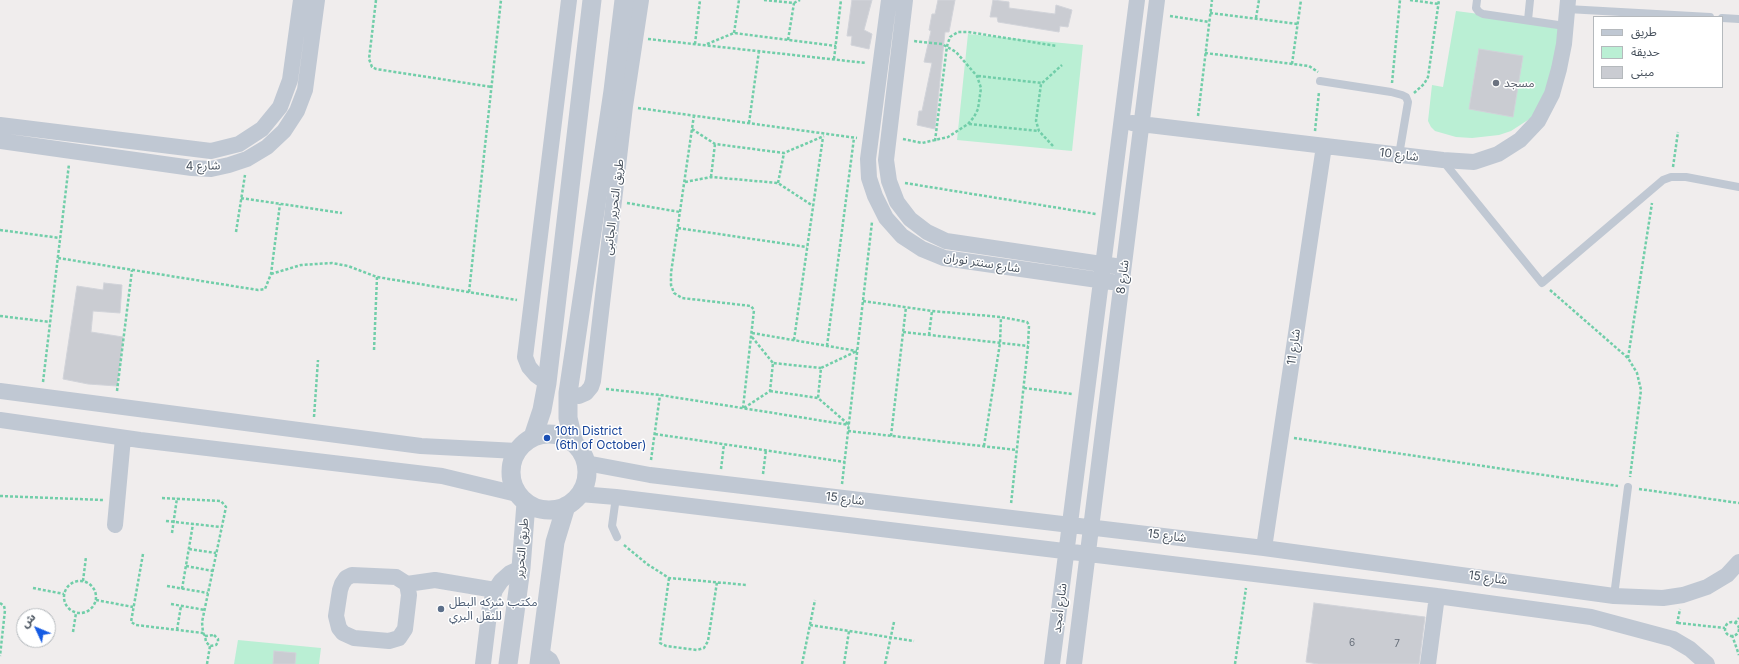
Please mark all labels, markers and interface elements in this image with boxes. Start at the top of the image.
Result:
legend [1593,16,1723,88]
text: طريق [1631,24,1657,39]
text: حديقة [1631,44,1660,59]
text: مبنى [1631,64,1654,79]
place label: مسجد [1504,76,1535,90]
marker: مسجد [1491,78,1501,88]
street label: شارع 10 [1379,145,1419,165]
street label: شارع 4 [186,158,220,174]
street label: طريق التحرير الجانبى [601,158,627,256]
street label: شارع سنتر نوران [943,250,1021,276]
street label: شارع 8 [1114,259,1132,295]
street label: شارع 11 [1284,328,1304,366]
place label: 10th District (6th of October) [555,424,646,452]
marker: 10th District (6th of October) [542,433,552,443]
street label: شارع 15 [825,489,865,509]
street label: طريق التحرير [512,517,532,579]
street label: شارع 15 [1147,526,1187,546]
street label: شارع 15 [1468,568,1508,588]
street label: شارع أمجد [1050,582,1070,634]
place label: مكتب شركه البطل للنقل البري [449,595,538,623]
marker: مكتب شركه البطل للنقل البري [436,604,446,614]
north arrow [16,608,56,648]
text: ش [18,610,38,631]
house number: 6 [1349,637,1355,649]
house number: 7 [1394,638,1400,650]

